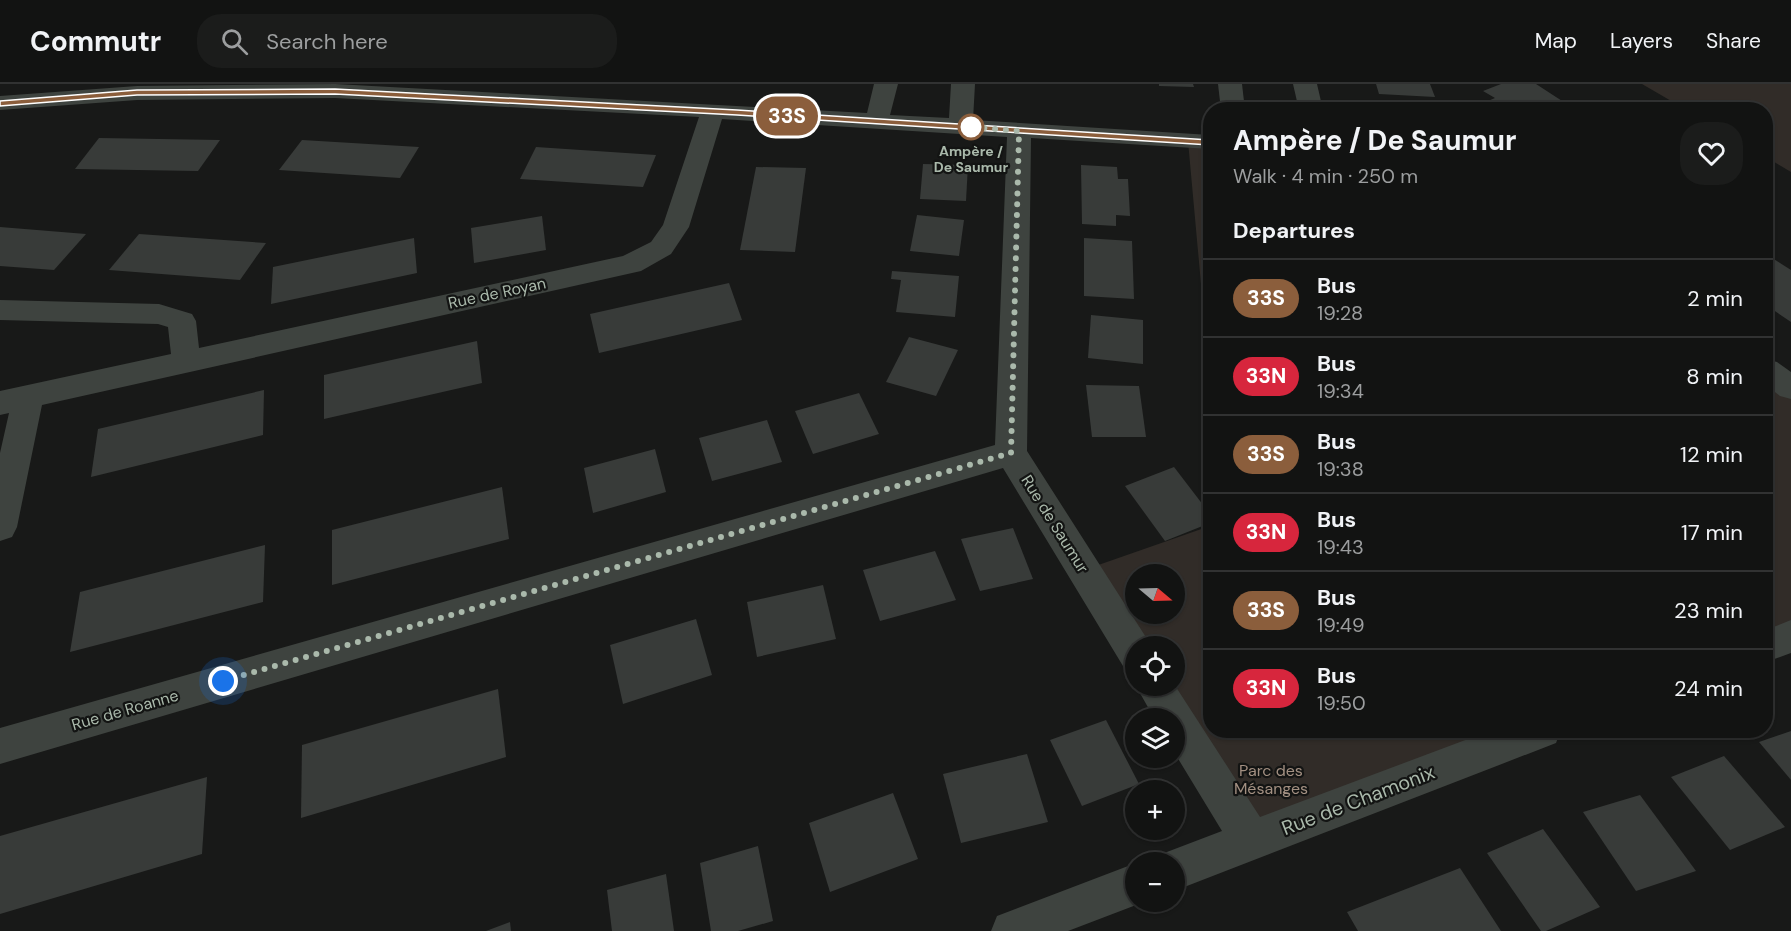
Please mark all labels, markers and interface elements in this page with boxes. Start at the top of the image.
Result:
search box [197,14,617,68]
text: Commutr [30,23,161,60]
icon: search [218,25,251,58]
text: Search here [266,27,388,56]
text: Map [1535,27,1577,55]
text: Layers [1610,27,1673,55]
text: Share [1706,27,1761,55]
line badge: 33S [752,96,822,135]
text: 33S [768,102,806,130]
marker: Ampère / De Saumur [958,114,984,140]
text: Ampère / De Saumur [1233,122,1516,159]
button: heart [1680,122,1743,185]
place label: Ampère / De Saumur [934,142,1008,176]
text: Walk · 4 min · 250 m [1233,163,1418,189]
text: Departures [1233,216,1355,245]
text: Bus [1317,271,1356,300]
street label: Rue de Royan [446,272,548,314]
text: 33S [1247,284,1285,312]
text: 2 min [1687,284,1743,313]
text: 19:28 [1317,300,1363,326]
text: Bus [1317,349,1356,378]
text: 33N [1246,362,1286,390]
text: 8 min [1686,362,1743,391]
text: 19:34 [1317,378,1364,404]
text: Bus [1317,427,1356,456]
text: 33S [1247,440,1285,468]
text: 12 min [1680,440,1743,469]
text: 19:38 [1317,456,1364,482]
street label: Rue de Saumur [1016,471,1094,577]
text: Bus [1317,505,1356,534]
text: 33N [1246,518,1286,546]
text: 17 min [1681,518,1743,547]
text: 19:43 [1317,534,1364,560]
north arrow [1125,564,1185,624]
map controls [1125,564,1185,912]
text: Bus [1317,583,1356,612]
text: 33S [1247,596,1285,624]
text: 23 min [1674,596,1743,625]
text: 19:49 [1317,612,1365,638]
button: locate [1125,636,1185,696]
text: Bus [1317,661,1356,690]
your location [208,666,238,696]
text: 33N [1246,674,1286,702]
text: 24 min [1674,674,1743,703]
street label: Rue de Roanne [69,685,181,735]
text: 19:50 [1317,690,1366,716]
button: layers [1125,708,1185,768]
street label: Rue de Chamonix [1278,759,1438,841]
park label: Parc des Mésanges [1234,760,1308,799]
button: + [1125,780,1185,840]
button: − [1125,852,1185,912]

